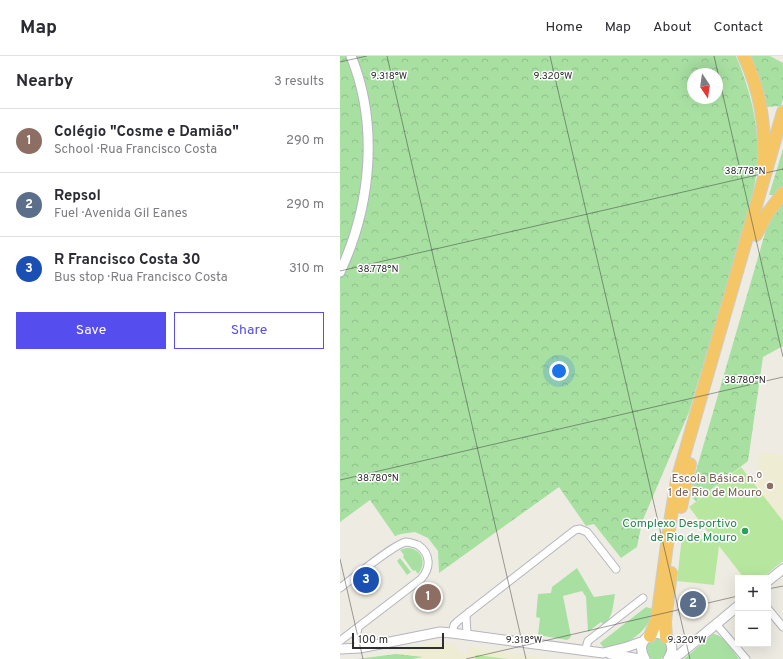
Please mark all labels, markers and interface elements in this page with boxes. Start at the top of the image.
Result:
text: Map [20,16,57,40]
text: Home [546,19,583,36]
text: Map [605,19,631,36]
text: About [653,19,692,36]
text: Contact [714,19,763,36]
north arrow [687,68,723,104]
text: 9.318°W [371,70,407,83]
text: 9.320°W [533,70,573,83]
text: Nearby [16,71,73,93]
text: 3 results [274,74,324,90]
text: Colégio "Cosme e Damião" [54,123,239,142]
text: 1 [26,133,32,149]
text: 290 m [286,133,324,149]
text: School · Rua Francisco Costa [54,142,217,158]
text: 38.778°N [724,165,766,178]
text: Repsol [54,187,101,206]
text: 2 [25,197,33,213]
text: 290 m [286,197,324,213]
text: Fuel · Avenida Gil Eanes [54,206,188,222]
text: R Francisco Costa 30 [54,251,201,270]
text: 3 [25,261,33,277]
text: 310 m [289,261,324,277]
text: 38.778°N [357,263,399,276]
text: Bus stop · Rua Francisco Costa [54,270,228,286]
button: Save [16,312,166,349]
button: Share [174,312,324,349]
your location [549,361,569,381]
text: 38.780°N [724,374,766,387]
place label: Escola Básica n.º 1 de Rio de Mouro [668,471,762,501]
text: 38.780°N [357,472,399,485]
marker: Escola Básica n.º 1 de Rio de Mouro [765,481,775,491]
place label: Complexo Desportivo de Rio de Mouro [622,516,737,546]
marker: Complexo Desportivo de Rio de Mouro [740,526,750,536]
pin: 3 [353,565,379,595]
map controls [735,575,771,647]
button: + [735,575,771,611]
pin: 1 [415,582,441,612]
pin: 2 [680,589,706,619]
button: − [735,611,771,647]
scale bar [352,631,444,650]
text: 100 m [358,633,388,647]
text: 9.318°W [506,634,542,647]
text: 9.320°W [667,634,707,647]

